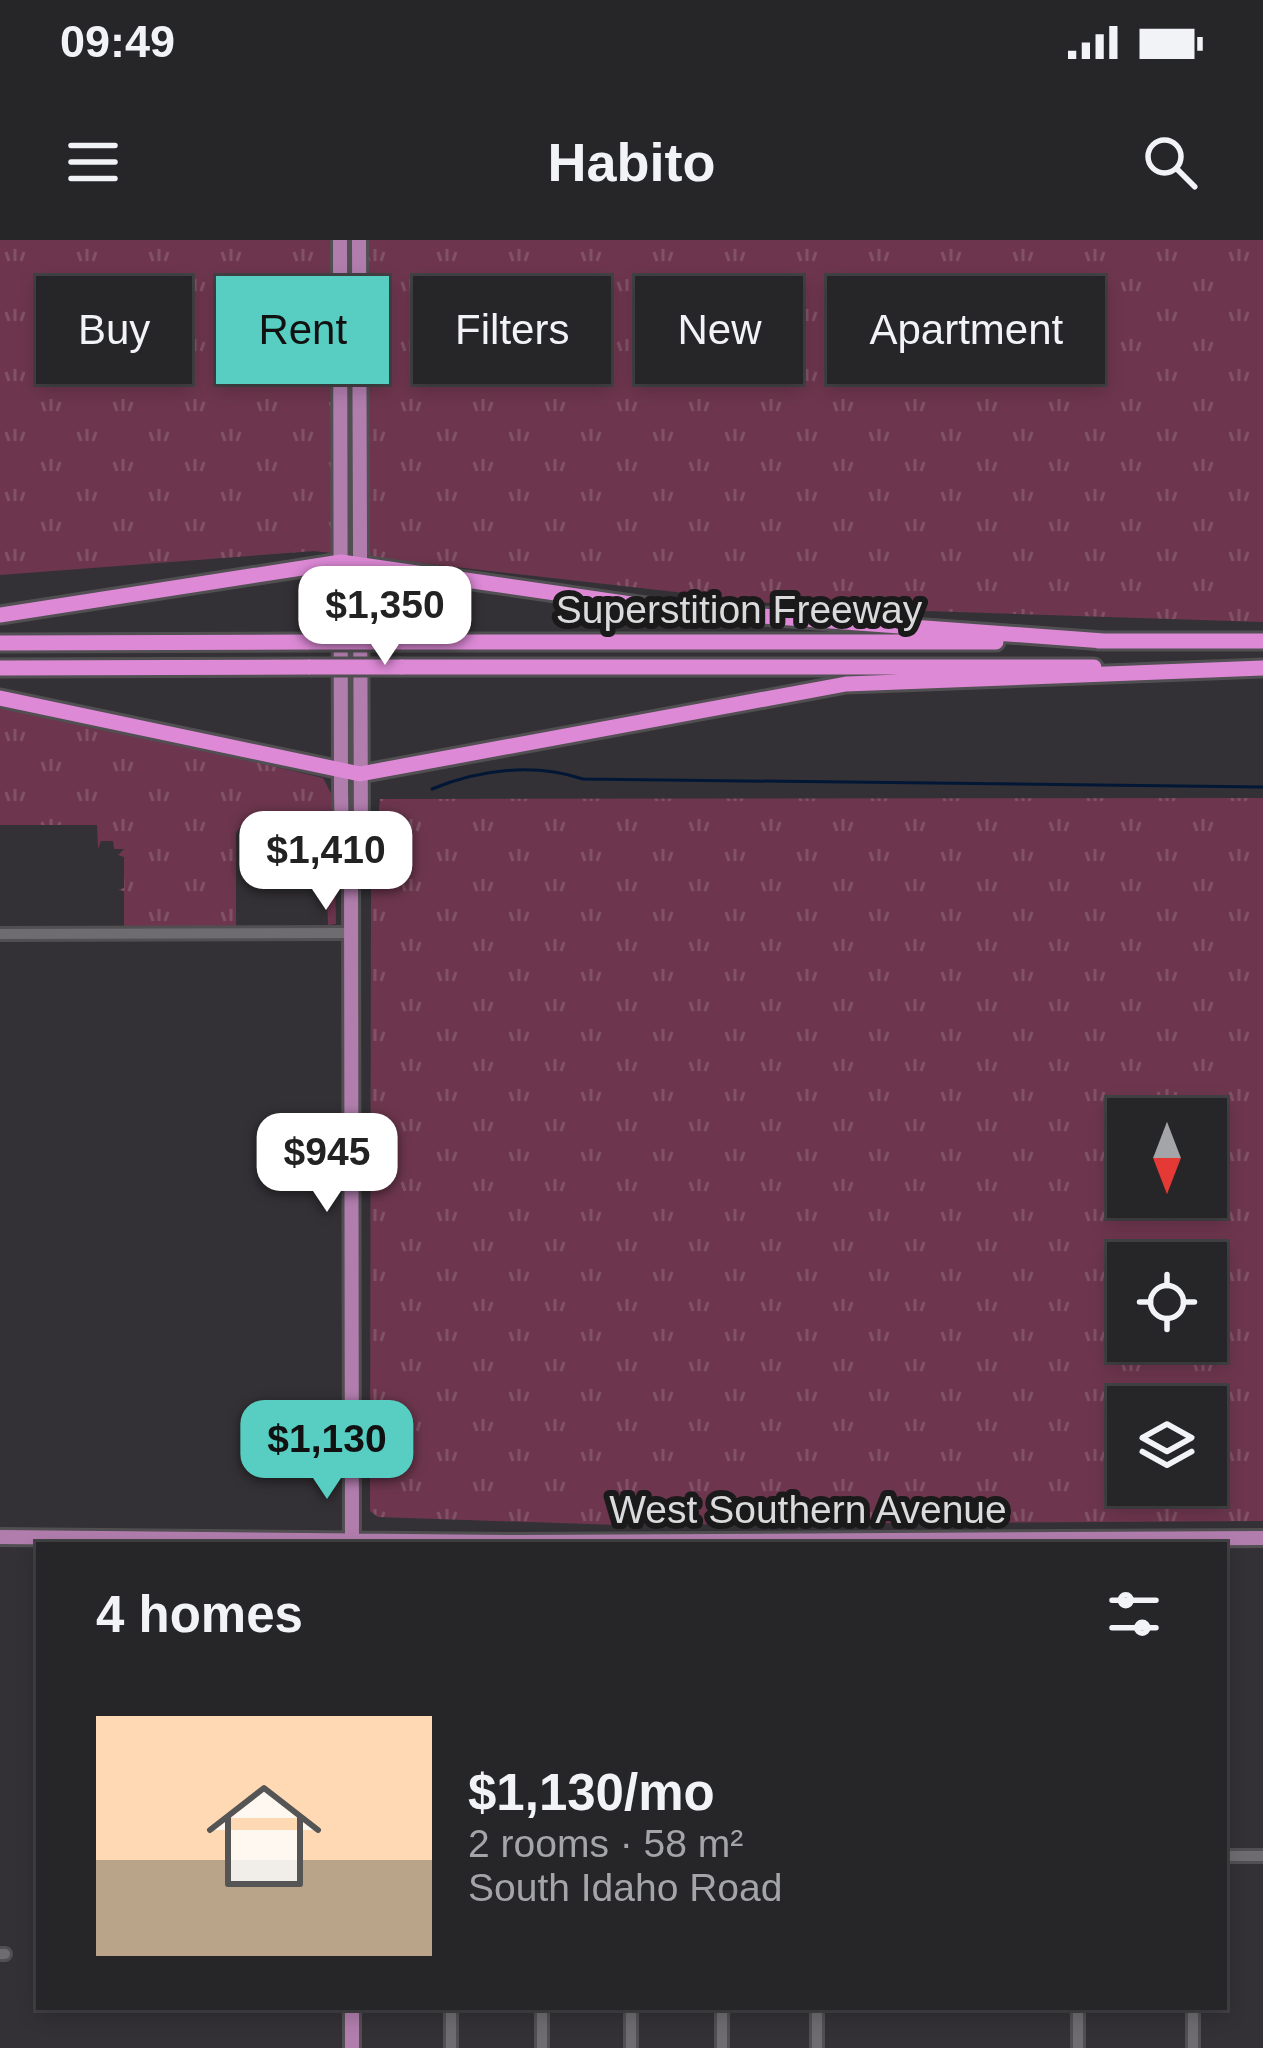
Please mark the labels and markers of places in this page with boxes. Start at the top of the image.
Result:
pin: $1,350 [287,566,483,668]
pin: $1,410 [228,811,424,913]
pin: $945 [256,1113,398,1215]
pin: $1,130 [229,1400,425,1502]

